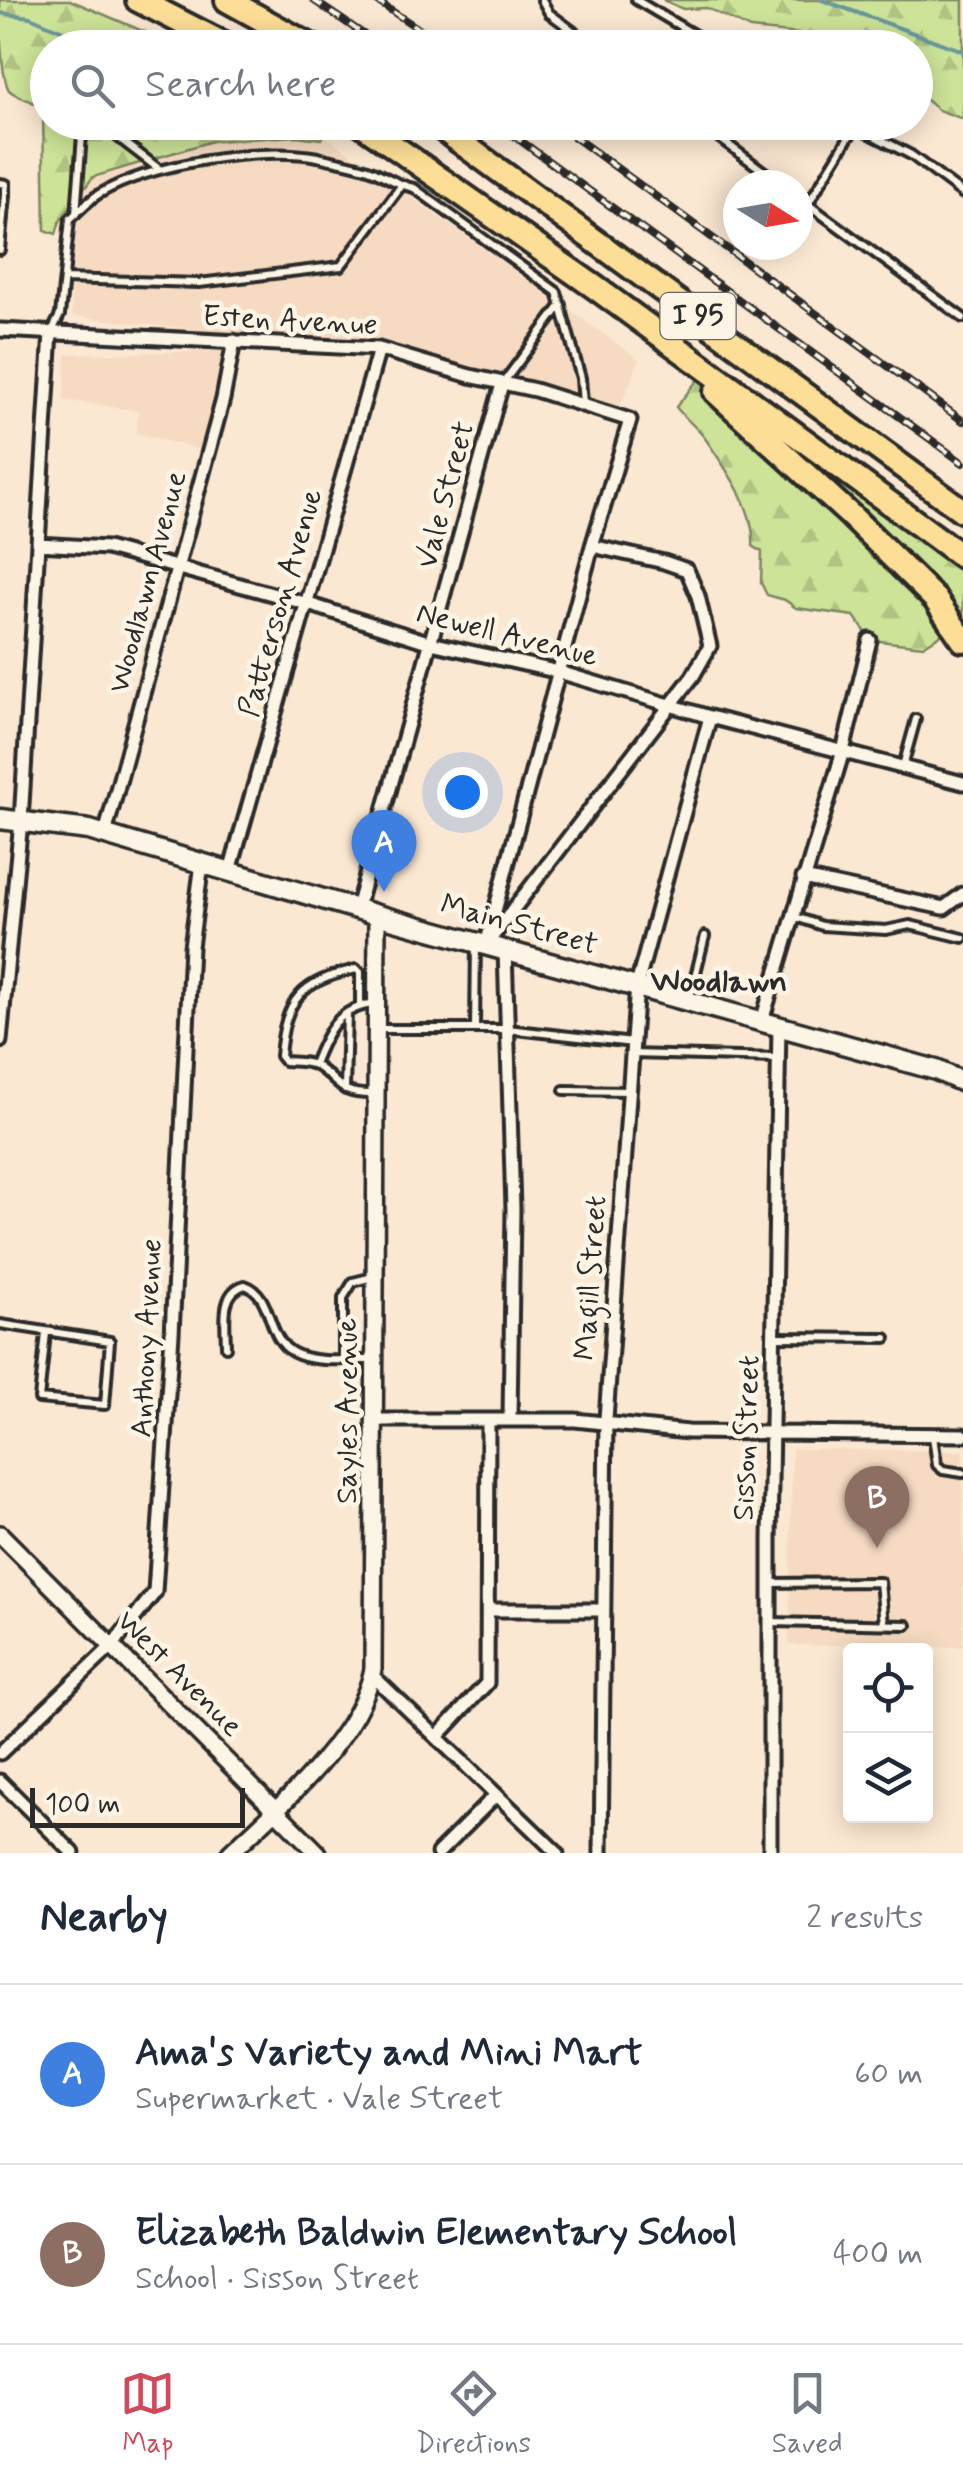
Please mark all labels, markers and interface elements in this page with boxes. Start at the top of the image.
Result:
search box [30,30,933,140]
icon: search [65,58,120,113]
text: Search here [145,61,336,110]
north arrow [723,170,813,260]
road number: I 95 [660,293,736,339]
street label: Esten Avenue [202,297,378,345]
street label: Vale Street [408,417,484,573]
street label: Woodlawn Avenue [100,467,196,697]
street label: Patterson Avenue [230,484,332,722]
street label: Newell Avenue [412,594,602,676]
your location [437,767,488,818]
pin: A [352,810,416,892]
street label: Main Street [436,885,602,965]
district label: Woodlawn [651,961,787,1003]
street label: Magill Street [566,1194,619,1362]
street label: Anthony Avenue [122,1238,172,1438]
street label: Sayles Avenue [328,1318,367,1504]
street label: Sisson Street [725,1355,769,1521]
pin: B [844,1466,910,1548]
street label: West Avenue [107,1602,251,1746]
map controls [843,1643,933,1823]
button: locate [843,1643,933,1733]
button: layers [843,1733,933,1823]
scale bar [30,1783,245,1828]
text: 100 m [45,1787,120,1824]
text: Nearby [40,1891,168,1946]
text: 2 results [806,1897,923,1939]
text: Ama's Variety and Mini Mart [135,2029,642,2078]
text: A [62,2053,83,2095]
text: 60 m [854,2053,923,2095]
text: Supermarket · Vale Street [135,2078,503,2120]
text: Elizabeth Baldwin Elementary School [135,2209,737,2258]
text: B [62,2233,83,2275]
text: 400 m [833,2233,923,2275]
text: School · Sisson Street [135,2258,419,2300]
tab: Map [120,2366,175,2463]
tab: Directions [416,2366,531,2463]
tab: Saved [772,2366,843,2463]

